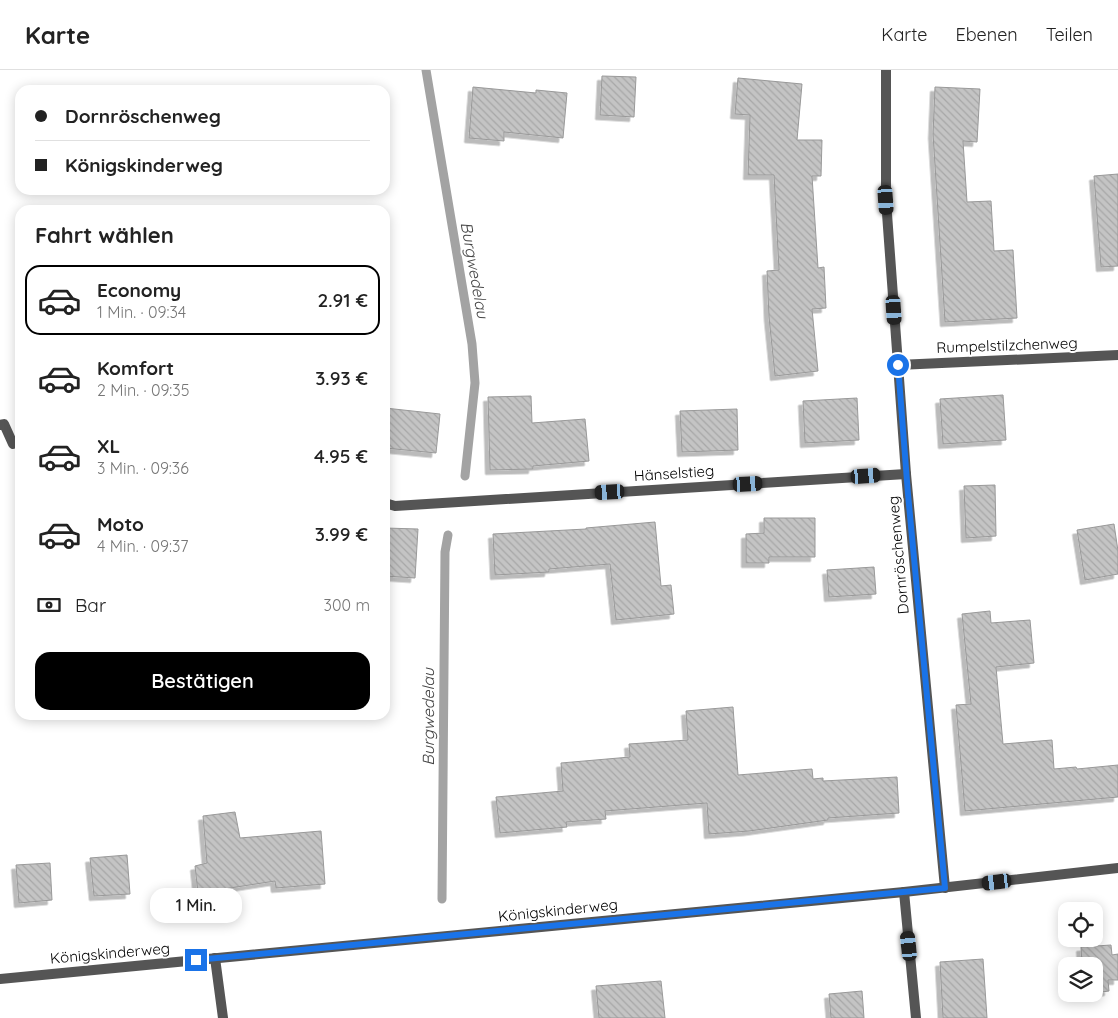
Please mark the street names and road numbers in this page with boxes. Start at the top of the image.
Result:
street label: Rumpelstilzchenweg [936,333,1078,357]
street label: Hänselstieg [633,461,715,485]
street label: Dornröschenweg [883,495,913,615]
street label: Königskinderweg [497,894,619,926]
street label: Königskinderweg [49,938,171,968]

